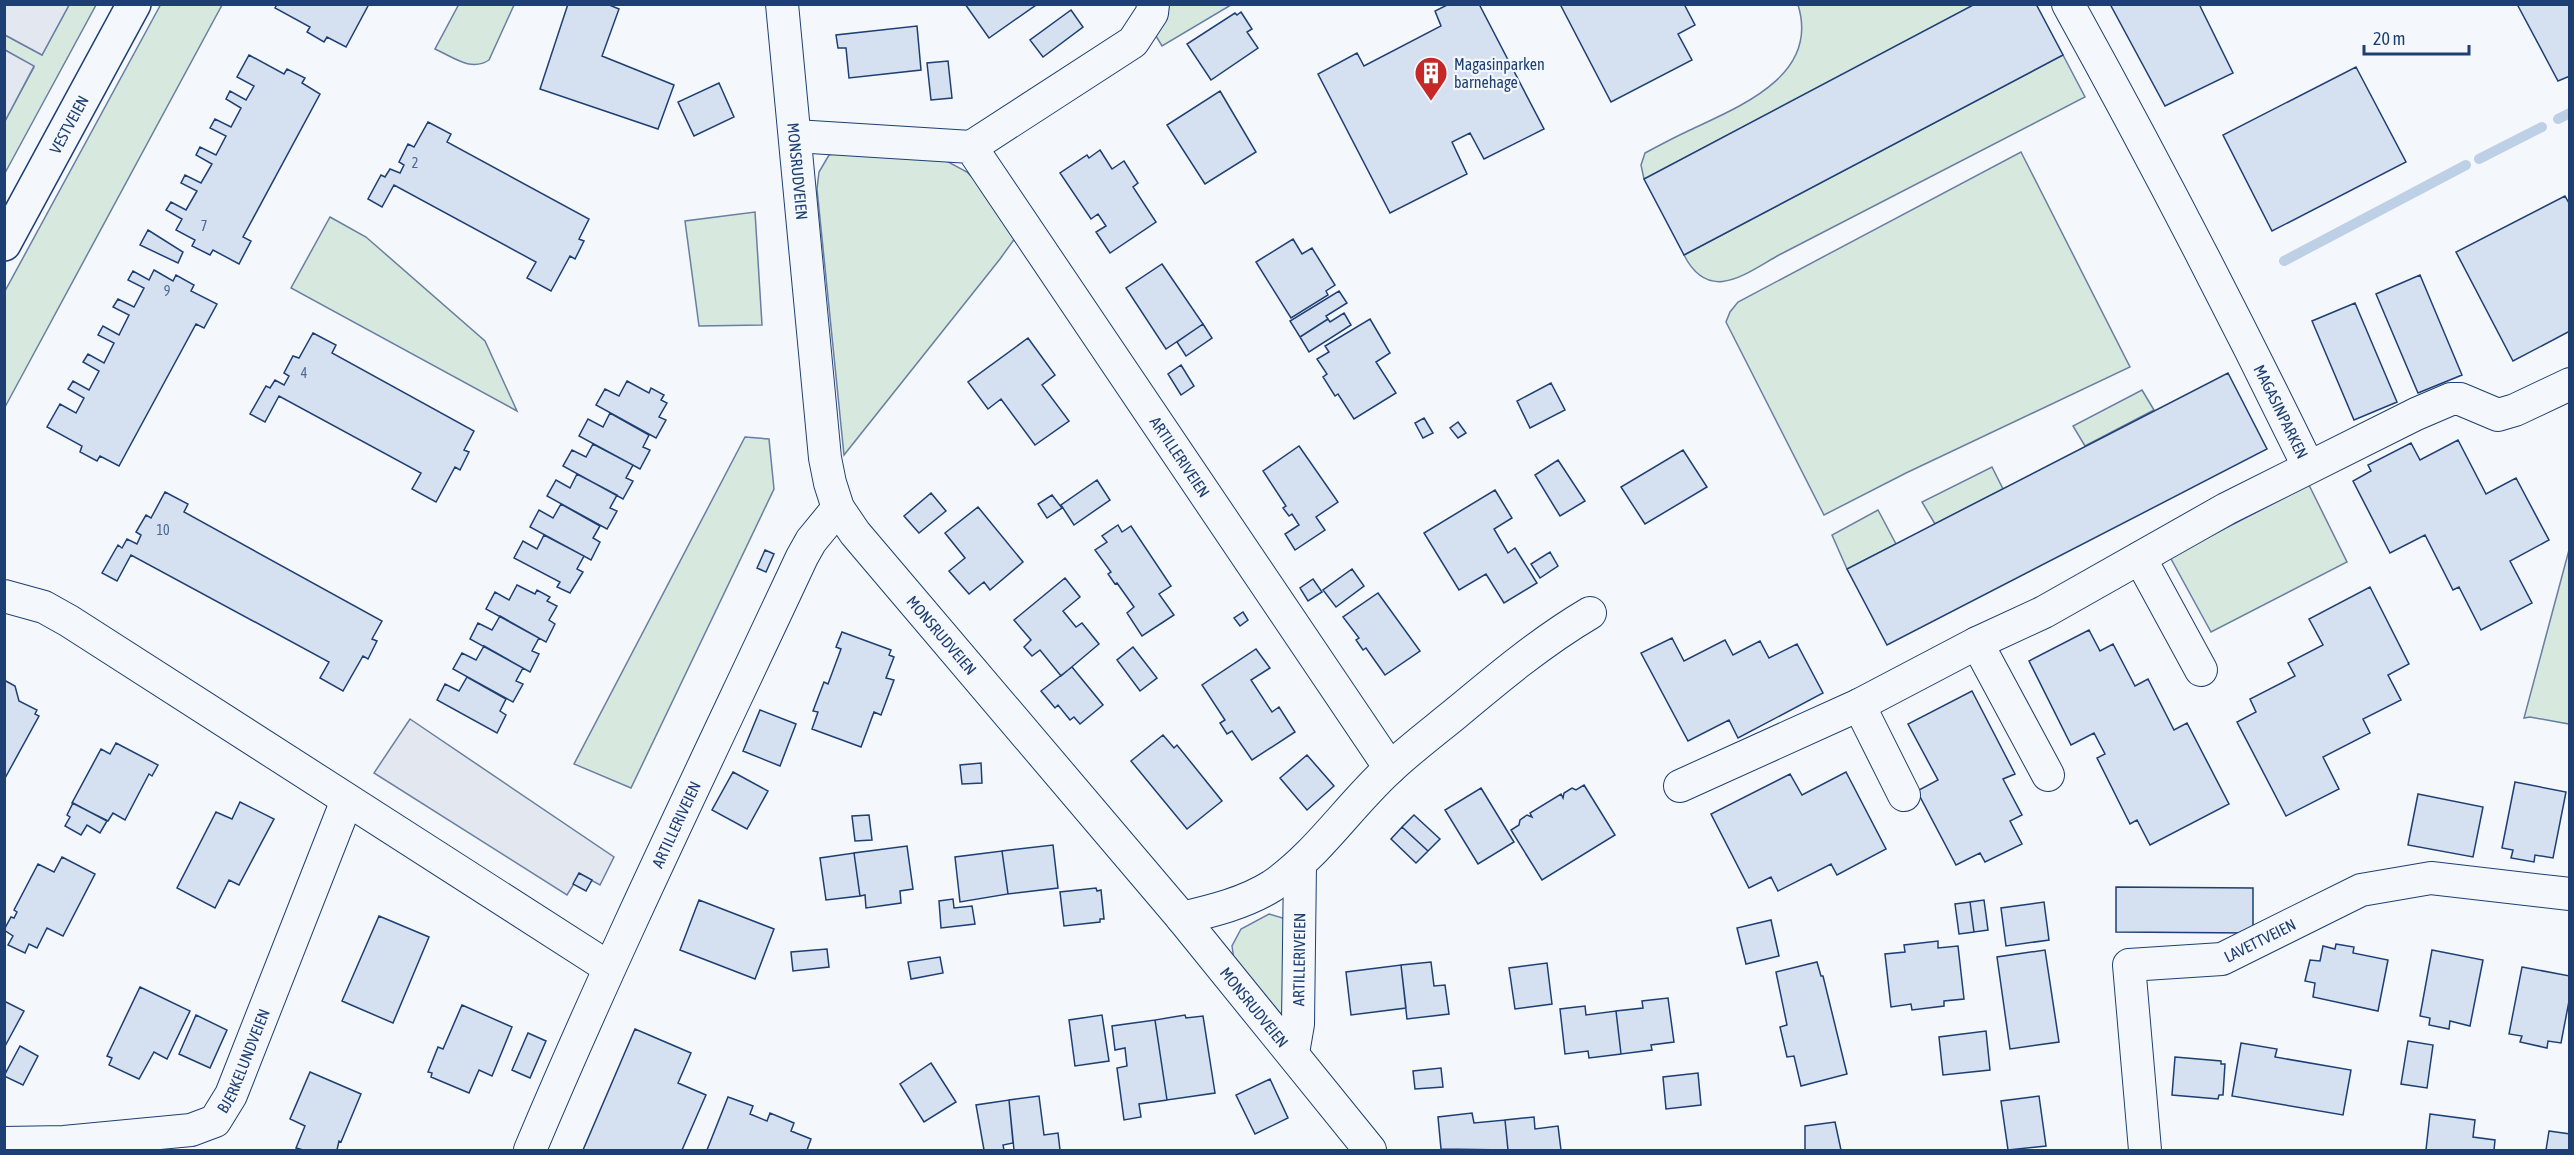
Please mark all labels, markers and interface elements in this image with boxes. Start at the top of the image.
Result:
scale bar [2364,18,2469,56]
text: 20 m [2373,28,2405,49]
building icon: Magasinparken barnehage [1413,55,1449,102]
place label: Magasinparken barnehage [1454,55,1545,92]
street label: VESTVEIEN [46,92,92,157]
street label: MONSRUDVEIEN [784,122,811,221]
house number: 2 [412,155,418,171]
house number: 7 [201,218,207,234]
house number: 9 [164,283,170,299]
street label: MAGASINPARKEN [2250,362,2312,461]
house number: 4 [301,365,308,381]
street label: ARTILLERIVEIEN [1146,413,1214,500]
house number: 10 [156,522,170,538]
street label: MONSRUDVEIEN [903,592,980,678]
street label: ARTILLERIVEIEN [648,778,704,870]
street label: ARTILLERIVEIEN [1289,913,1308,1006]
street label: LAVETTVEIEN [2221,915,2298,966]
street label: MONSRUDVEIEN [1217,964,1292,1051]
street label: BJERKELUNDVEIEN [213,1006,273,1116]

